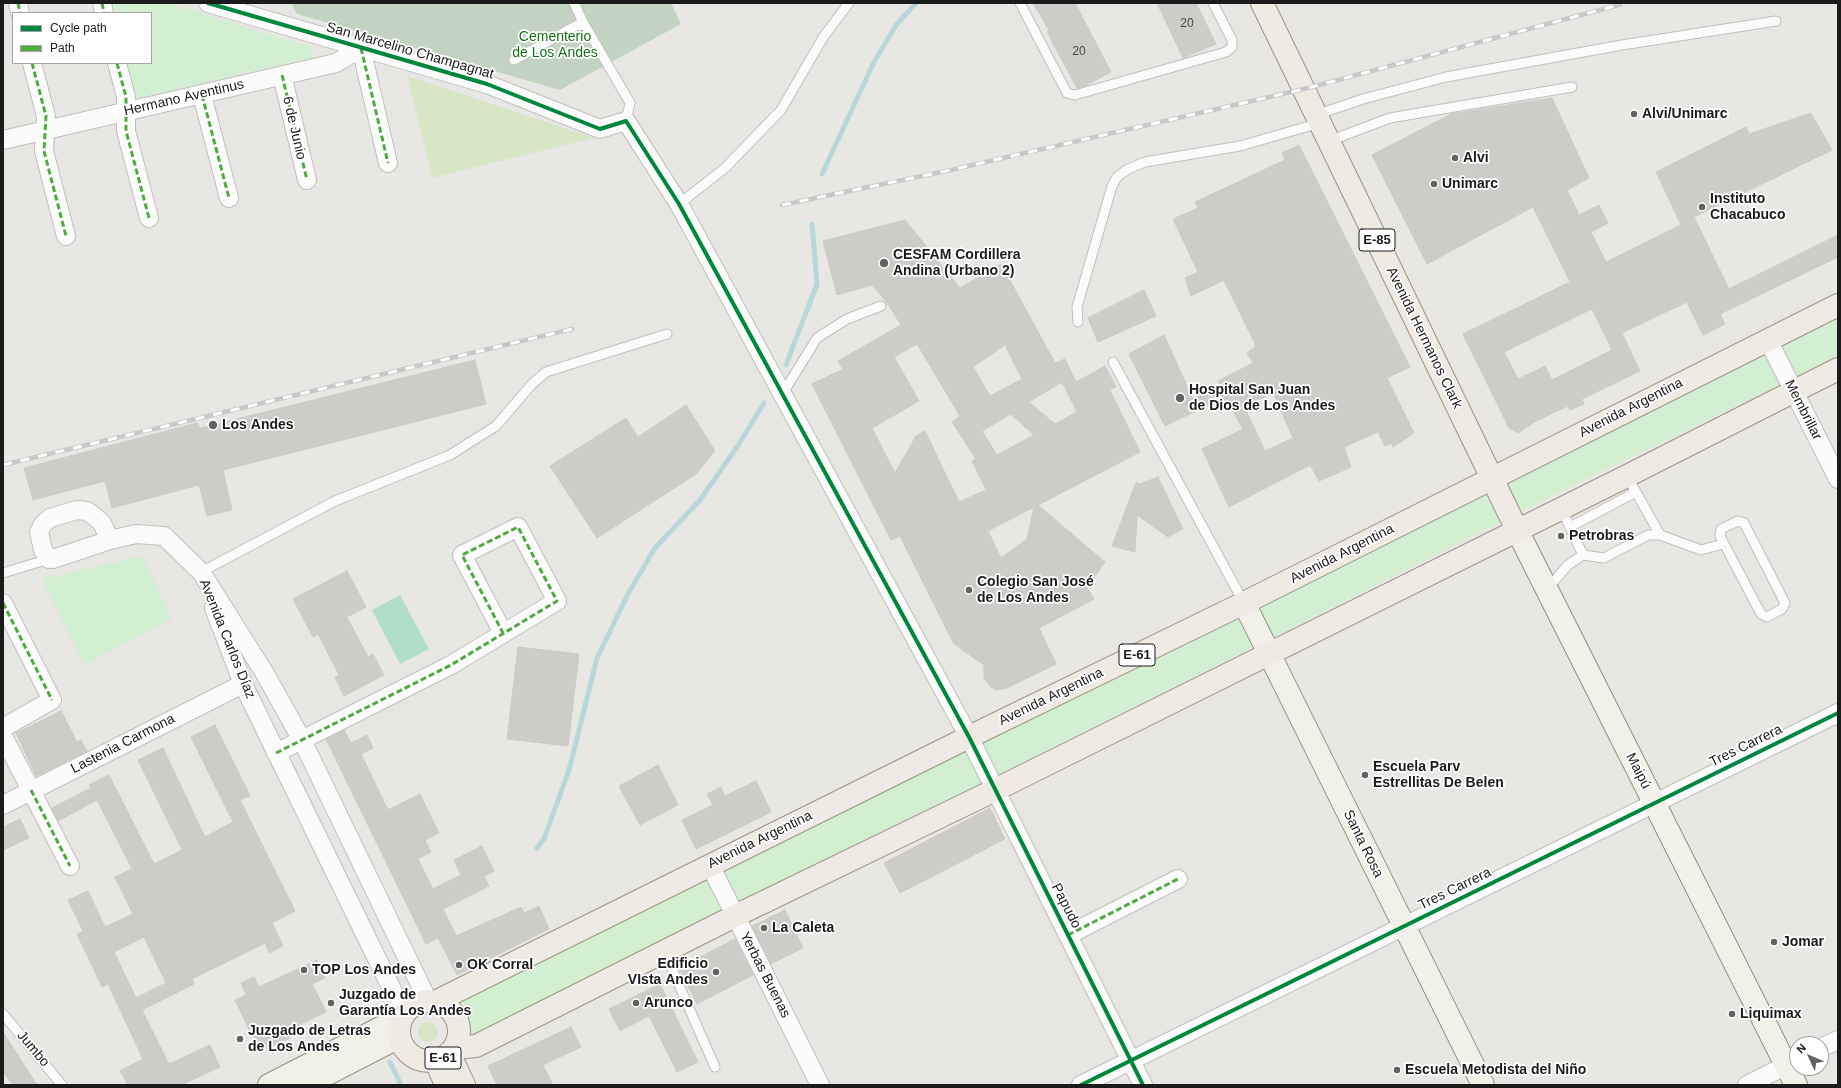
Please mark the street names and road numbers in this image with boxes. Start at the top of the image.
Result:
street label: San Marcelino Champagnat [324,19,496,83]
street label: Hermano Aventinus [122,76,246,120]
street label: 6 de Junio [279,95,309,161]
road number: E-85 [1359,229,1395,251]
street label: Avenida Hermanos Clark [1382,264,1466,412]
street label: Avenida Argentina [1576,375,1686,441]
street label: Membrillar [1781,377,1825,443]
street label: Avenida Argentina [1287,521,1397,587]
street label: Avenida Carlos Díaz [195,577,259,701]
road number: E-61 [1119,644,1155,666]
street label: Avenida Argentina [996,664,1106,730]
street label: Lastenia Carmona [68,711,178,777]
street label: Tres Carrera [1707,721,1785,771]
street label: Maipú [1622,750,1654,792]
street label: Avenida Argentina [705,807,815,873]
street label: Santa Rosa [1339,807,1387,881]
street label: Tres Carrera [1416,864,1494,914]
street label: Papudo [1048,881,1084,931]
street label: Yerbas Buenas [736,929,794,1021]
street label: Jumbo [13,1028,53,1070]
road number: E-61 [425,1047,461,1069]

